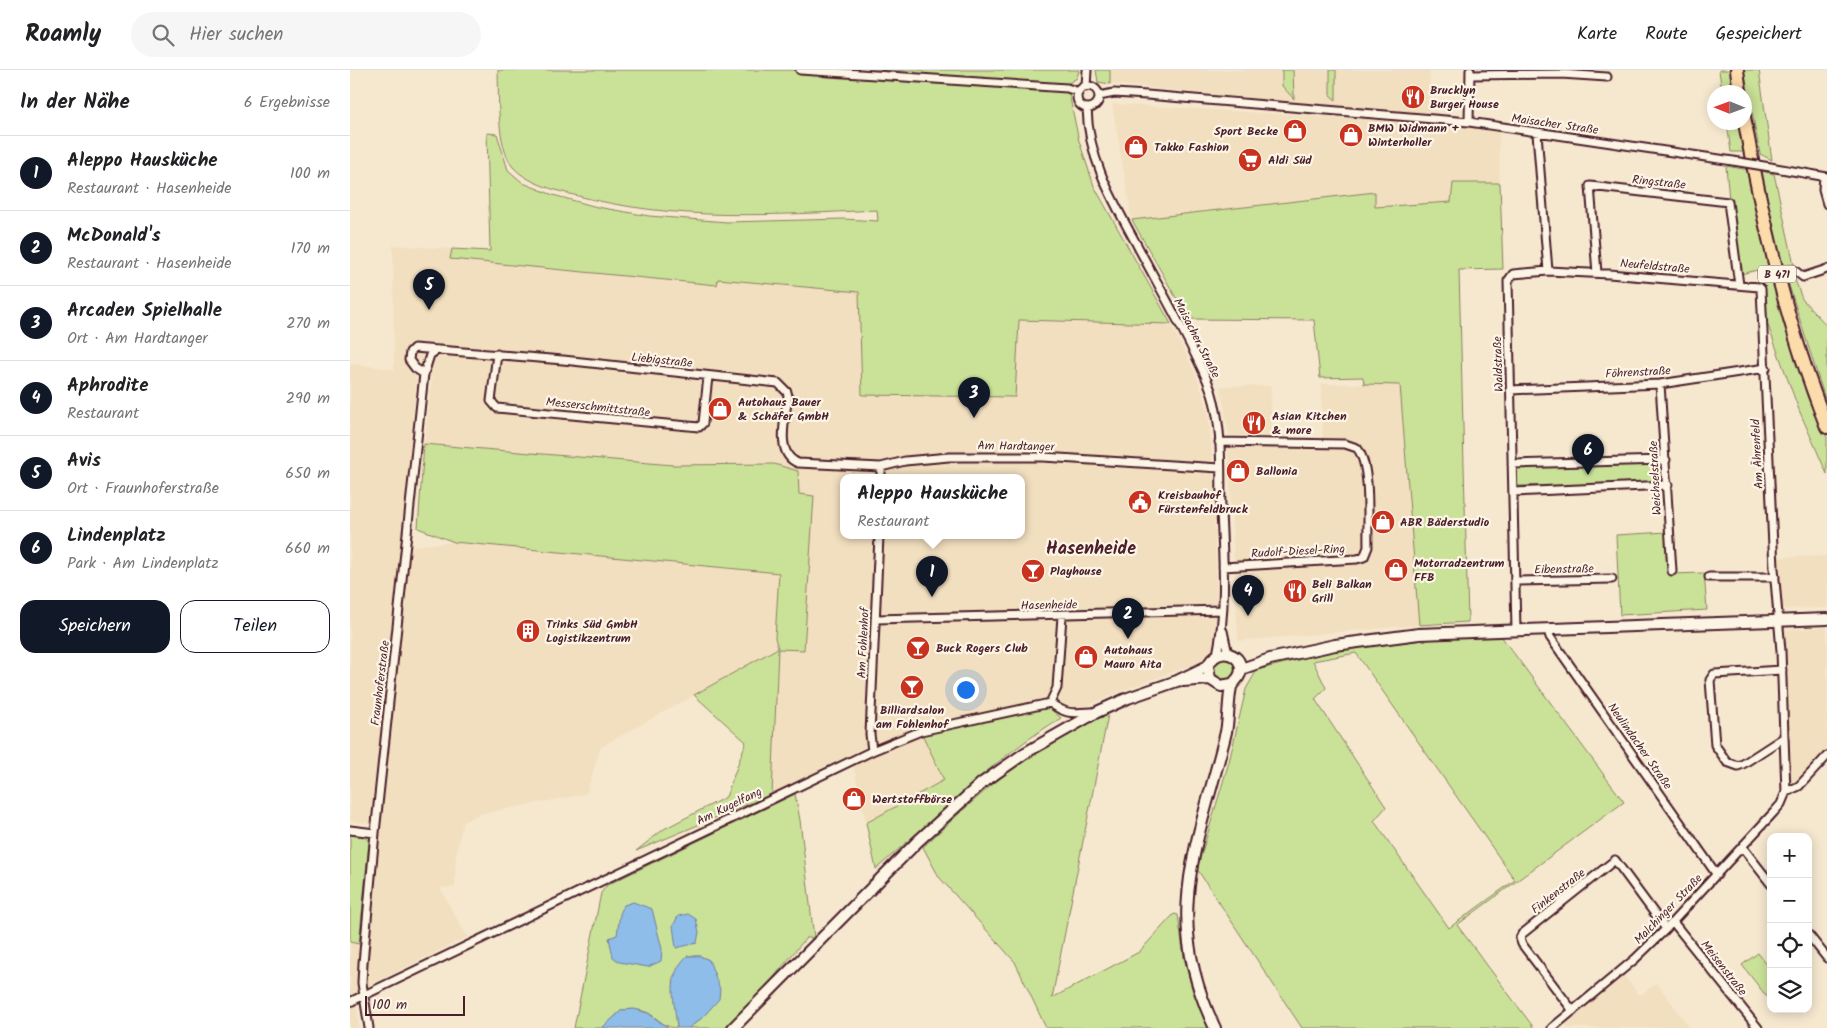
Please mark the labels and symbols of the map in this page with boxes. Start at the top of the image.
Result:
place label: Brucklyn Burger House [1430,81,1499,114]
restaurant icon: Brucklyn Burger House [1400,84,1426,110]
north arrow [1707,85,1752,130]
street label: Maisacher Straße [1510,109,1600,140]
shop icon: Sport Becke [1282,118,1308,144]
place label: BMW Widmann + Winterholler [1368,119,1459,152]
place label: Sport Becke [1214,122,1278,141]
shop icon: BMW Widmann + Winterholler [1338,122,1364,148]
shop icon: Takko Fashion [1123,134,1149,160]
place label: Takko Fashion [1154,138,1229,157]
supermarket icon: Aldi Süd [1237,147,1263,173]
place label: Aldi Süd [1268,151,1312,170]
street label: Ringstraße [1631,170,1687,195]
street label: Neufeldstraße [1619,254,1691,279]
road number: B 471 [1758,265,1796,282]
pin: 5 [413,269,445,310]
street label: Maisacher Straße [1168,295,1225,382]
street label: Waldstraße [1488,335,1509,392]
street label: Liebigstraße [630,348,694,373]
street label: Föhrenstraße [1605,361,1672,384]
pin: 3 [958,377,990,418]
street label: Messerschmittstraße [545,393,652,422]
place label: Autohaus Bauer & Schäfer GmbH [738,393,829,426]
shop icon: Autohaus Bauer & Schäfer GmbH [707,396,733,422]
place label: Asian Kitchen & more [1272,407,1347,440]
restaurant icon: Asian Kitchen & more [1241,410,1267,436]
street label: Am Ährenfeld [1746,418,1769,489]
pin: 6 [1572,434,1604,475]
street label: Am Hardtanger [977,436,1056,457]
street label: Weichselstraße [1644,440,1667,516]
shop icon: Ballonia [1225,458,1251,484]
place label: Ballonia [1256,462,1297,481]
place label: Kreisbauhof Fürstenfeldbruck [1158,486,1249,519]
public building icon: Kreisbauhof Fürstenfeldbruck [1127,489,1153,515]
shop icon: ABR Bäderstudio [1370,509,1396,535]
place label: ABR Bäderstudio [1400,513,1490,532]
district label: Hasenheide [1046,535,1136,564]
street label: Rudolf-Diesel-Ring [1251,540,1346,563]
place label: Motorradzentrum FFB [1414,554,1505,587]
pin: 1 [916,556,948,597]
shop icon: Motorradzentrum FFB [1383,557,1409,583]
bar icon: Playhouse [1020,558,1046,584]
street label: Eibenstraße [1534,559,1595,580]
place label: Playhouse [1050,562,1102,581]
pin: 4 [1232,575,1264,616]
place label: Beli Balkan Grill [1312,575,1372,608]
restaurant icon: Beli Balkan Grill [1282,578,1308,604]
street label: Hasenheide [1021,595,1078,615]
pin: 2 [1112,598,1144,639]
street label: Am Fohlenhof [852,606,875,679]
place label: Trinks Süd GmbH Logistikzentrum [546,615,638,648]
building icon: Trinks Süd GmbH Logistikzentrum [515,618,541,644]
bar icon: Buck Rogers Club [905,635,931,661]
street label: Fraunhoferstraße [366,639,395,727]
place label: Buck Rogers Club [936,639,1028,658]
place label: Autohaus Mauro Aita [1104,641,1162,674]
shop icon: Autohaus Mauro Aita [1073,644,1099,670]
bar icon: Billiardsalon am Fohlenhof [899,674,925,700]
your location [953,677,979,703]
street label: Neulindacher Straße [1603,699,1677,794]
place label: Billiardsalon am Fohlenhof [876,701,950,734]
street label: Am Kugelfang [693,782,765,831]
shop icon: Wertstoffbörse [841,786,867,812]
place label: Wertstoffbörse [872,790,952,809]
street label: Finkenstraße [1527,864,1590,919]
street label: Malchinger Straße [1630,869,1708,949]
street label: Meisenstraße [1696,936,1752,1001]
scale bar [365,993,465,1016]

